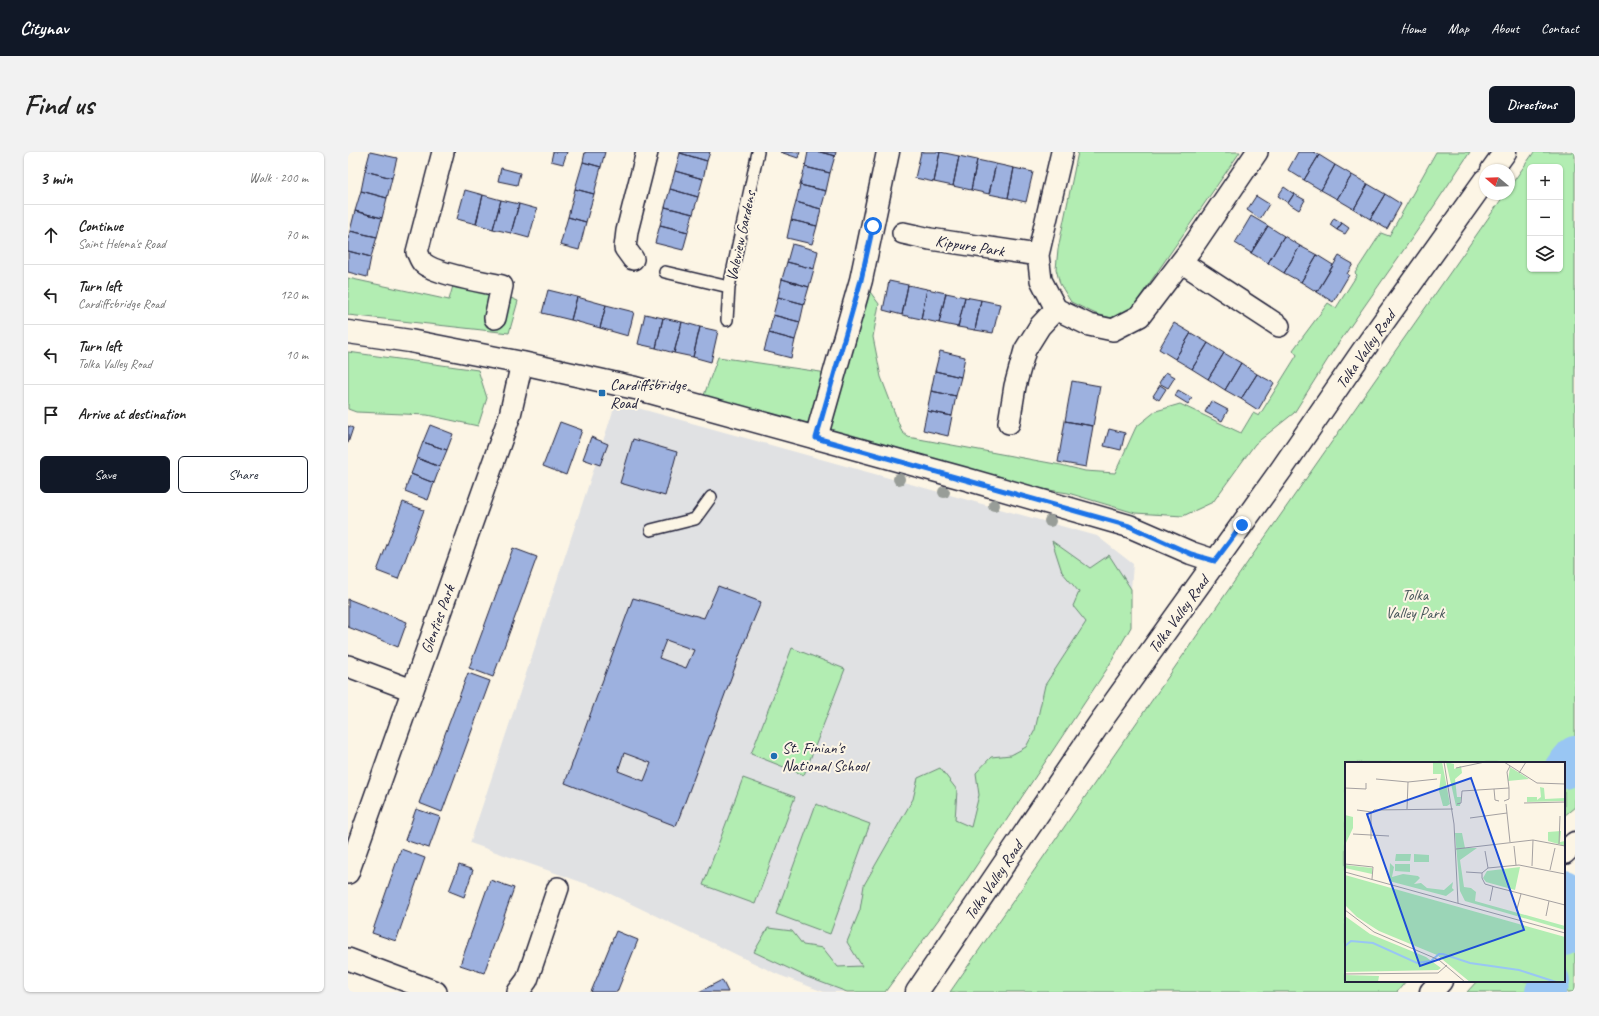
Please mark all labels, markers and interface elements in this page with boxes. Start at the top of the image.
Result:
text: Citynav [20,16,68,40]
text: Home [1400,20,1426,37]
text: Map [1448,20,1469,37]
text: About [1491,20,1519,37]
text: Contact [1541,20,1579,37]
button: Directions [1489,86,1575,123]
text: Find us [24,87,94,122]
north arrow [1479,164,1515,200]
map controls [1527,164,1563,272]
button: + [1527,164,1563,200]
text: 3 min [40,168,73,189]
text: Walk · 200 m [249,170,308,186]
street label: Valeview Gardens [722,188,761,283]
button: − [1527,200,1563,236]
text: Continue [78,217,123,236]
route start [864,217,882,235]
icon: ahead [40,224,62,246]
text: 70 m [286,227,308,243]
street label: Kippure Park [934,231,1007,261]
text: Saint Helena's Road [78,236,166,252]
button: layers [1527,236,1563,272]
text: Turn left [78,277,121,296]
icon: left [40,284,62,306]
text: 120 m [280,287,308,303]
text: Cardiffsbridge Road [78,296,165,312]
street label: Tolka Valley Road [1332,304,1402,393]
text: Turn left [78,337,121,356]
icon: left [40,344,62,366]
text: 10 m [286,347,308,363]
text: Tolka Valley Road [78,356,152,372]
place label: Cardiffsbridge Road [610,375,688,413]
marker: Cardiffsbridge Road [597,388,607,398]
icon: arrive [40,404,62,426]
text: Arrive at destination [78,405,185,424]
button: Save [40,456,170,493]
button: Share [178,456,308,493]
route end [1233,516,1251,534]
street label: Tolka Valley Road [1144,570,1215,657]
street label: Glenties Park [416,581,460,656]
park label: Tolka Valley Park [1386,585,1446,623]
place label: St. Finian's National School [782,738,871,776]
marker: St. Finian's National School [769,751,779,761]
inset map [1345,762,1565,982]
street label: Tolka Valley Road [960,835,1029,924]

